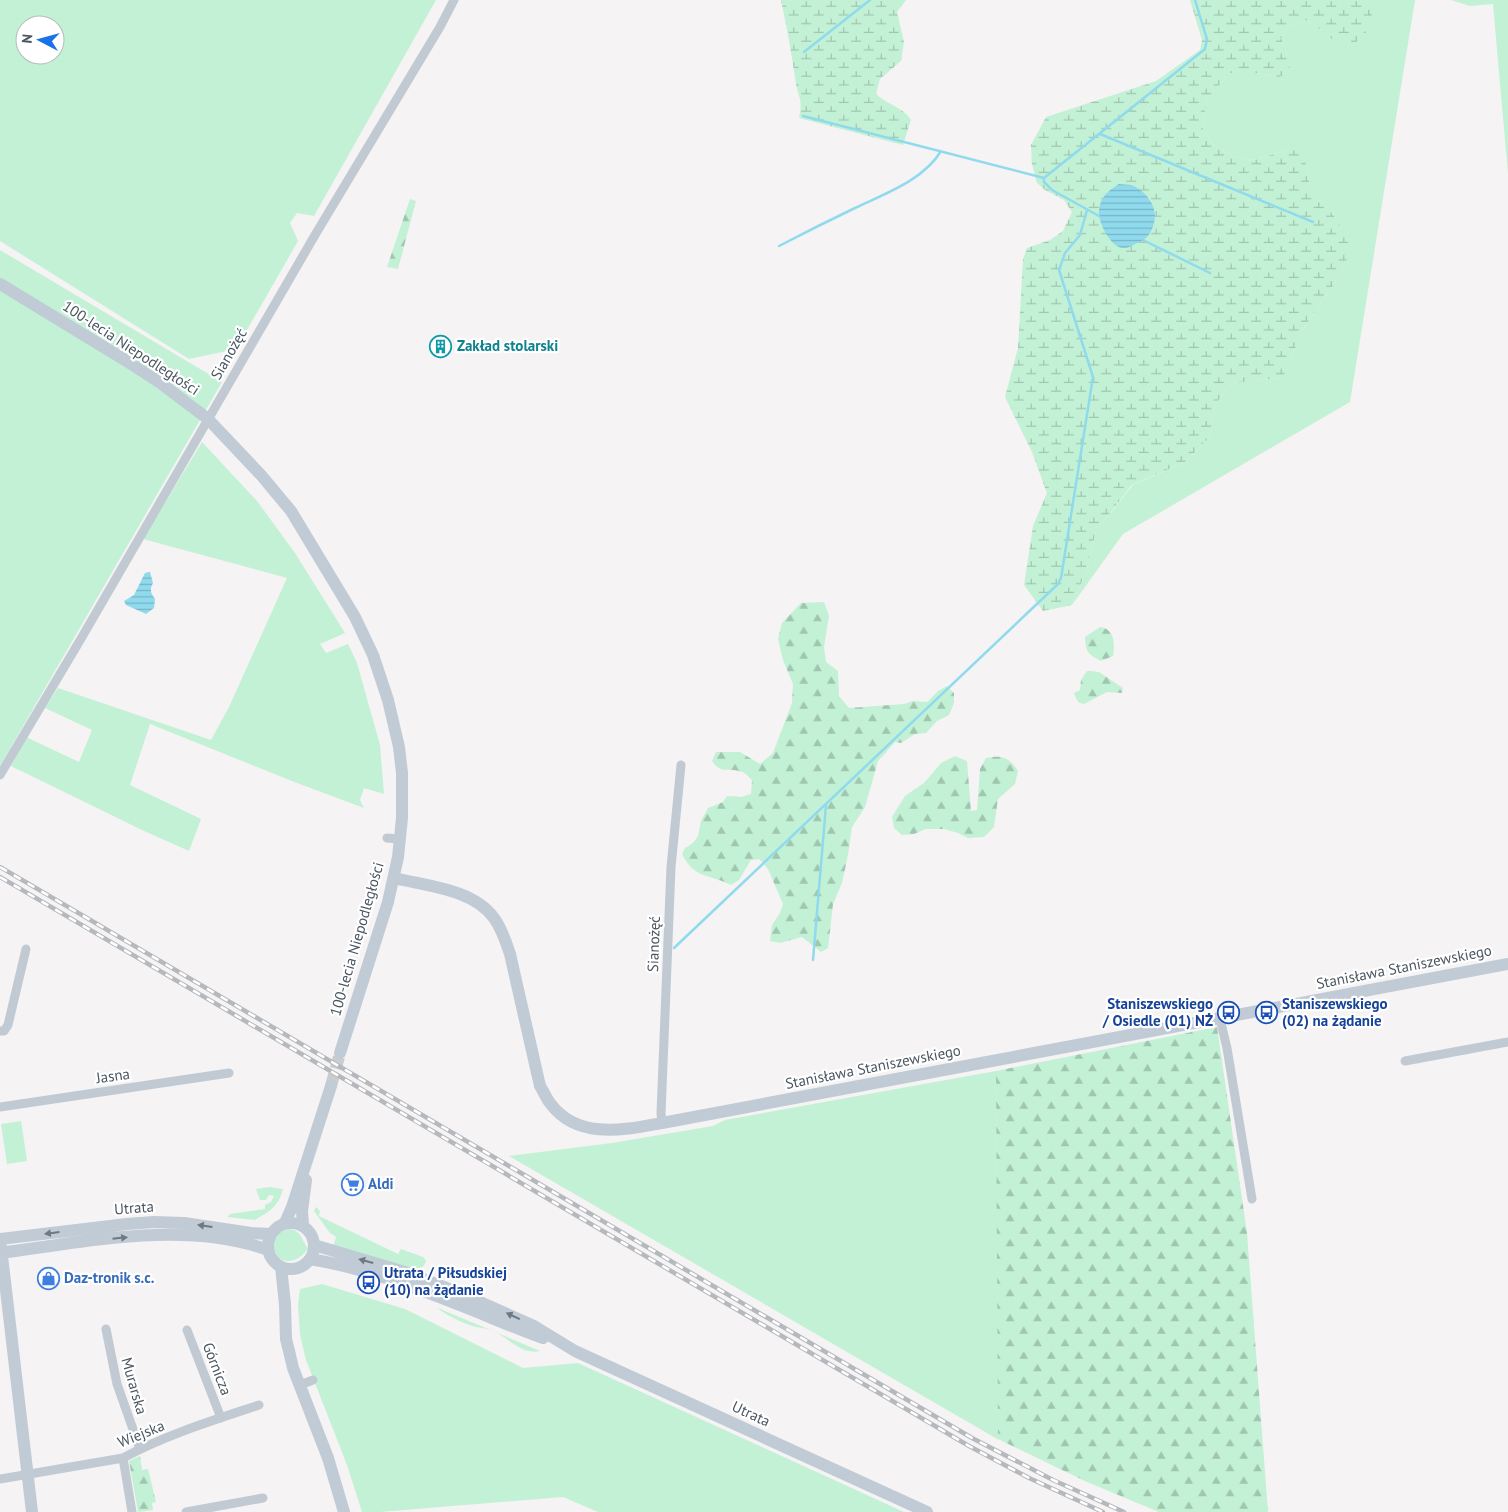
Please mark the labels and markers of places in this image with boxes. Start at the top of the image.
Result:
building icon: Zakład stolarski [429,334,453,358]
place label: Zakład stolarski [457,336,558,355]
place label: Staniszewskiego / Osiedle (01) NŻ [1102,994,1213,1030]
place label: Staniszewskiego (02) na żądanie [1282,994,1388,1030]
bus stop icon: Staniszewskiego / Osiedle (01) NŻ [1217,1001,1241,1025]
bus stop icon: Staniszewskiego (02) na żądanie [1254,1001,1278,1025]
supermarket icon: Aldi [340,1172,364,1196]
place label: Aldi [368,1174,394,1193]
place label: Utrata / Piłsudskiej (10) na żądanie [384,1263,507,1299]
shop icon: Daz-tronik s.c. [36,1266,60,1290]
place label: Daz-tronik s.c. [64,1268,155,1287]
bus stop icon: Utrata / Piłsudskiej (10) na żądanie [356,1270,380,1294]

